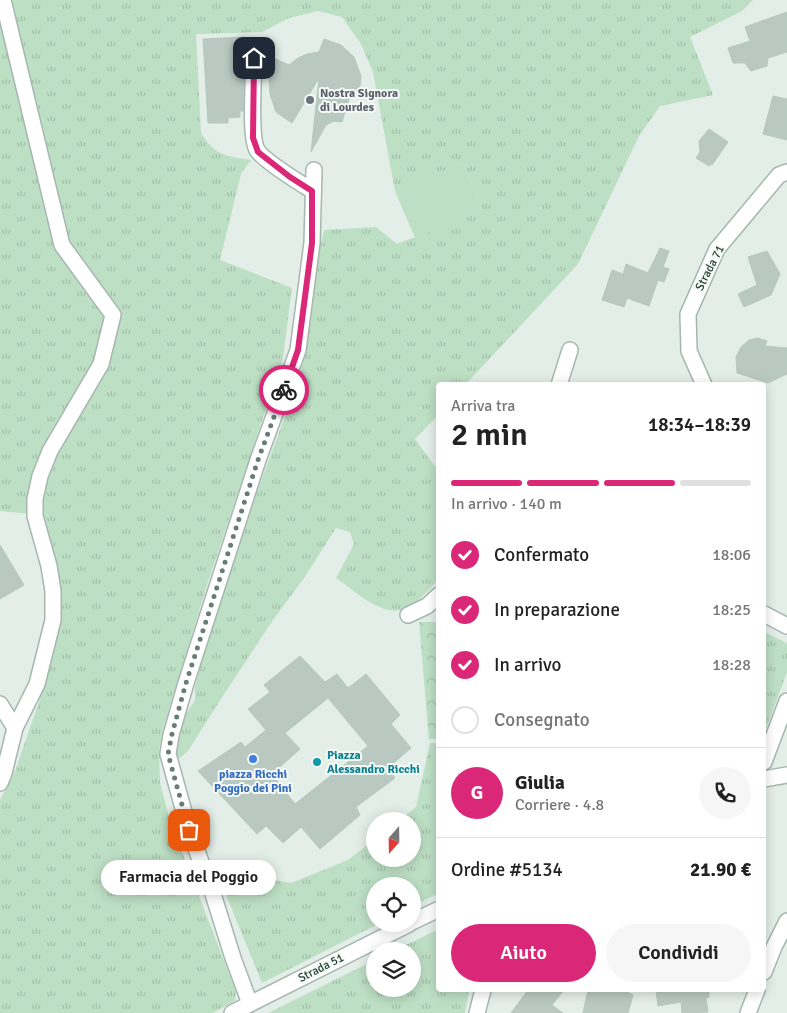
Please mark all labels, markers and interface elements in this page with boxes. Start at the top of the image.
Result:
pin [233,37,275,79]
icon: home [240,44,268,72]
place label: Nostra Signora di Lourdes [320,86,398,115]
marker: Nostra Signora di Lourdes [304,94,316,106]
street label: Strada 71 [692,243,728,293]
courier [259,365,309,415]
icon: bike [270,376,298,404]
text: Arriva tra [451,396,515,416]
text: 18:34–18:39 [648,413,751,437]
text: 2 min [451,415,528,454]
text: In arrivo · 140 m [451,494,562,514]
icon: check [451,541,479,569]
text: Confermato [494,543,589,567]
text: 18:06 [712,545,751,565]
icon: check [451,596,479,624]
text: In preparazione [494,598,620,622]
text: 18:25 [712,600,751,620]
icon: check [451,651,479,679]
text: In arrivo [494,653,561,677]
text: 18:28 [712,655,751,675]
text: Consegnato [494,708,590,732]
place label: Piazza Alessandro Ricchi [327,748,420,777]
marker: piazza Ricchi Poggio dei Pini [247,753,259,765]
marker: Piazza Alessandro Ricchi [311,756,323,768]
place label: piazza Ricchi Poggio dei Pini [214,767,292,796]
button: phone [699,767,751,819]
text: Giulia [515,771,565,795]
text: G [471,781,483,805]
text: Corriere · 4.8 [515,795,604,815]
pin [168,809,210,851]
north arrow [366,812,421,868]
map controls [366,812,421,997]
icon: bag [175,816,203,844]
text: Ordine #5134 [451,858,563,882]
text: 21.90 € [690,858,751,882]
callout: Farmacia del Poggio [101,860,276,895]
text: Farmacia del Poggio [119,867,258,887]
button: locate [366,877,421,932]
button: Aiuto [451,924,596,982]
button: Condividi [606,924,751,982]
button: layers [366,942,421,997]
street label: Strada 51 [296,950,346,986]

